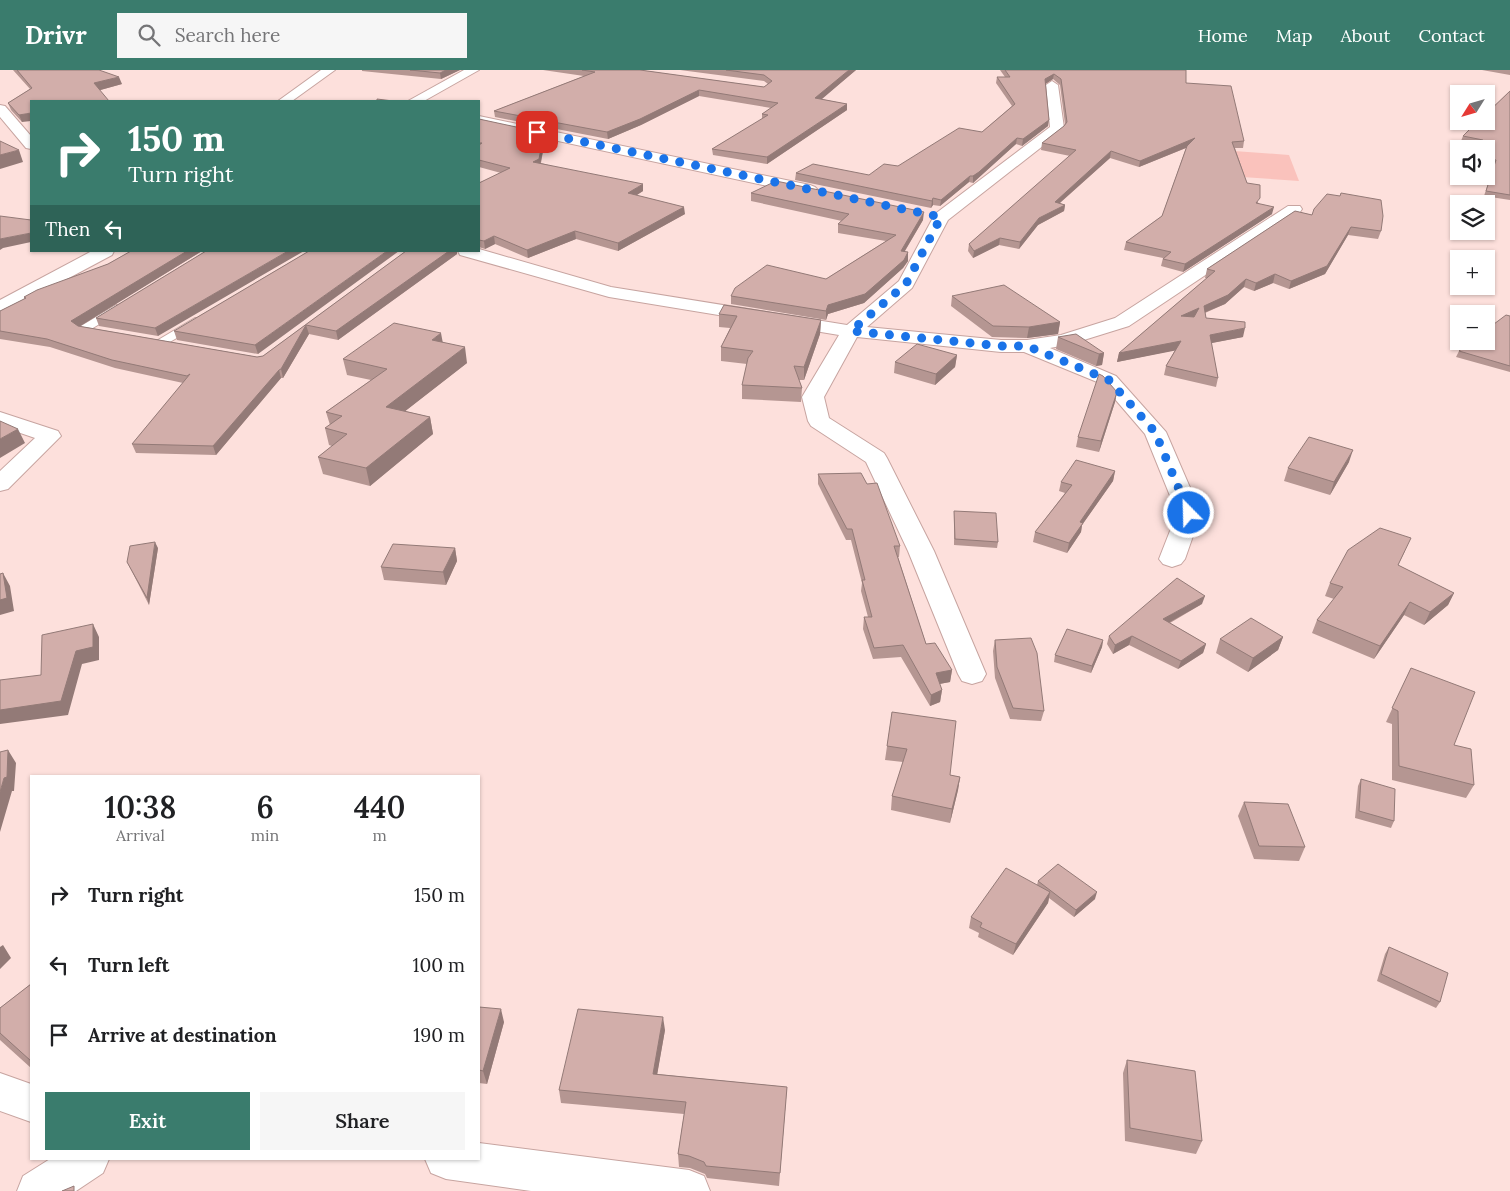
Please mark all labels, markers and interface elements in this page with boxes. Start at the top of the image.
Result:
search box [117,13,467,58]
text: Drivr [25,20,87,51]
icon: search [135,21,163,49]
text: Search here [175,23,280,47]
text: Home [1198,24,1248,47]
text: Map [1276,24,1312,47]
text: About [1340,24,1390,47]
text: Contact [1418,24,1485,47]
north arrow [1450,85,1495,130]
map controls [1450,85,1495,350]
pin [516,111,558,153]
text: 150 m [128,116,225,161]
icon: arrive [523,118,551,146]
icon: right [45,120,110,185]
button: sound [1450,140,1495,185]
text: Turn right [128,160,233,188]
button: layers [1450,195,1495,240]
icon: left [100,215,128,243]
text: Then [45,217,90,241]
button: + [1450,250,1495,295]
button: − [1450,305,1495,350]
position arrow [1162,486,1214,538]
text: 10:38 [104,788,176,826]
text: 6 [256,788,274,826]
text: 440 [354,788,406,826]
text: Arrival [116,825,165,845]
text: min [251,825,279,845]
text: m [372,825,387,845]
icon: right [45,881,73,909]
text: Turn right [88,883,184,907]
text: 150 m [414,883,465,907]
icon: left [45,951,73,979]
text: Turn left [88,953,169,977]
text: 100 m [413,953,465,977]
icon: arrive [45,1021,73,1049]
text: Arrive at destination [88,1023,277,1047]
text: 190 m [413,1023,465,1047]
button: Exit [45,1092,250,1150]
button: Share [260,1092,465,1150]

